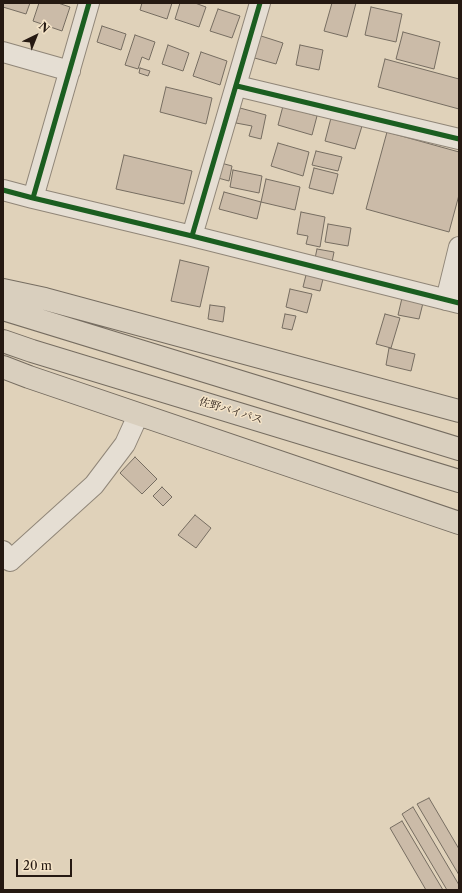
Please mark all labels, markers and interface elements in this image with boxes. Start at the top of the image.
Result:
north arrow [16,16,56,56]
text: N [36,19,52,36]
street label: 佐野バイパス [198,395,264,427]
scale bar [18,851,74,877]
text: 20 m [23,858,52,873]

